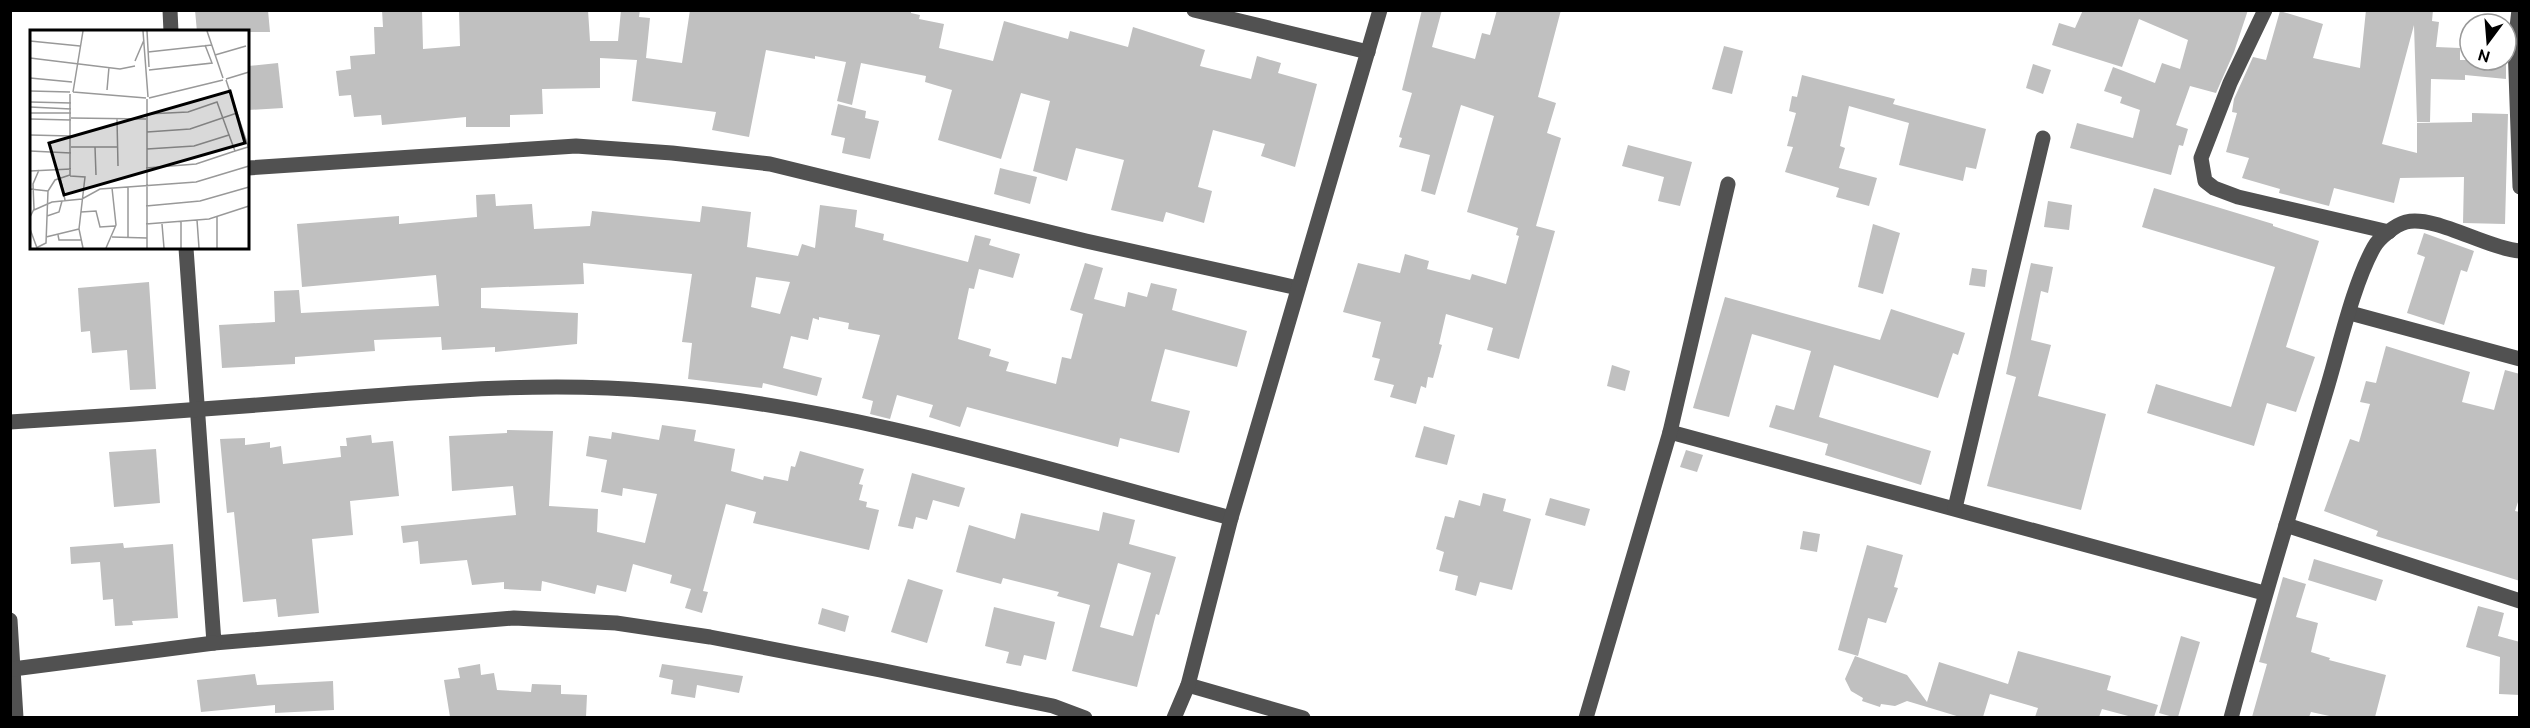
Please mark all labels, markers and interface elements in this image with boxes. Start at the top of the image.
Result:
north arrow [2458,12,2518,72]
inset map [30,30,249,249]
text: N [2476,46,2492,67]

